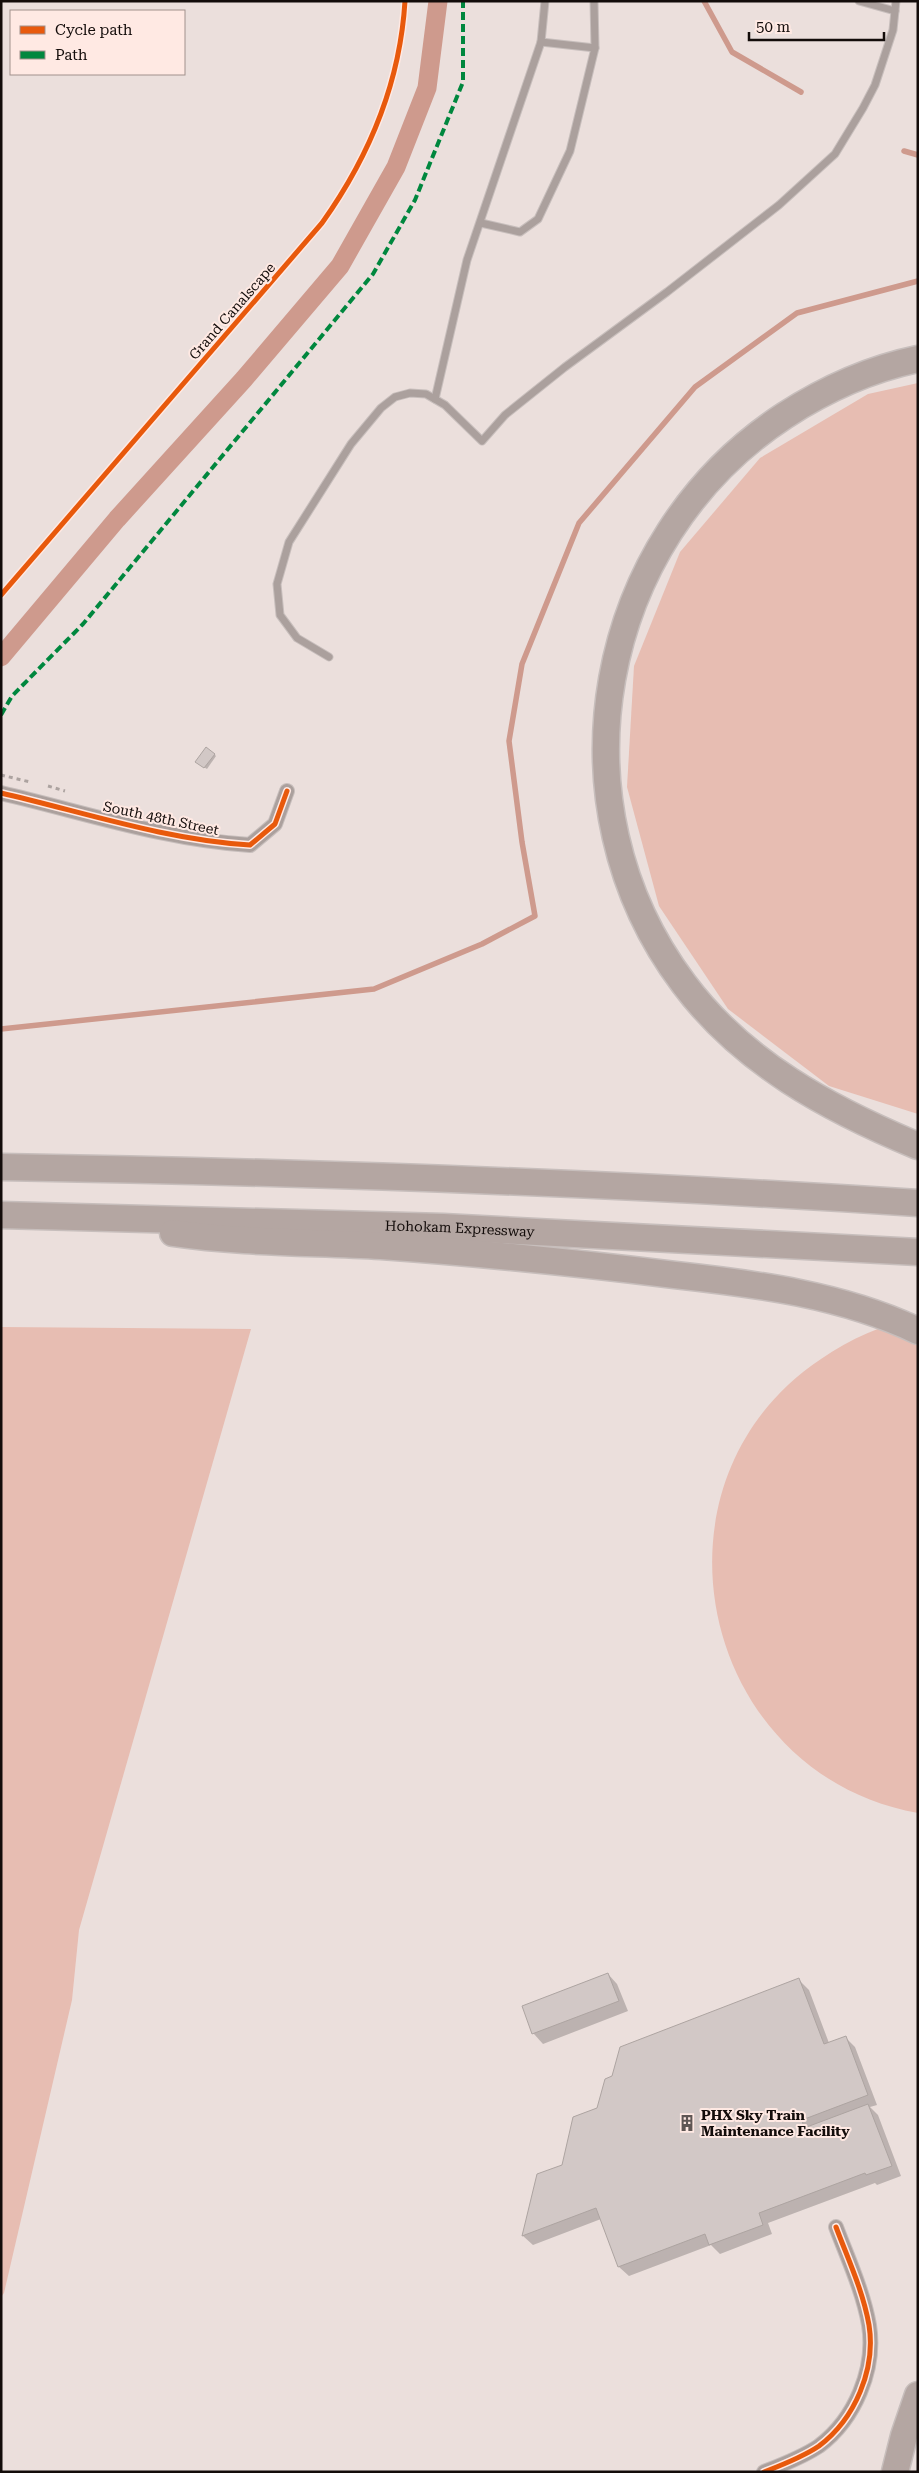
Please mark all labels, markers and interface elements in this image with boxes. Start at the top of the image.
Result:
legend [10,10,185,75]
scale bar [749,10,884,42]
text: 50 m [756,18,791,36]
text: Cycle path [55,21,133,39]
text: Path [55,46,88,64]
street label: Grand Canalscape [186,259,279,363]
street label: South 48th Street [102,798,220,838]
street label: Hohokam Expressway [385,1217,536,1240]
place label: PHX Sky Train Maintenance Facility [701,2107,850,2139]
building icon: PHX Sky Train Maintenance Facility [677,2113,697,2133]

